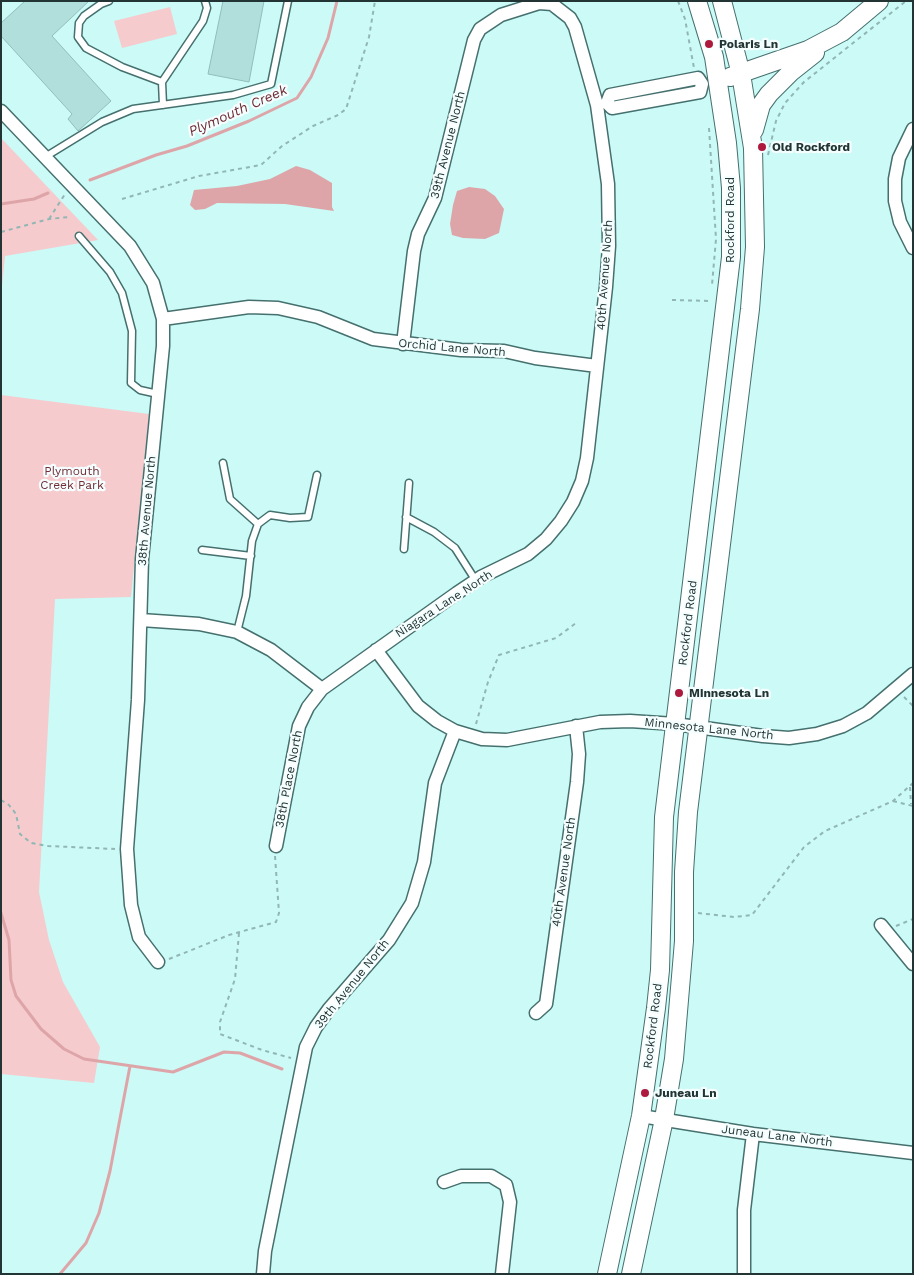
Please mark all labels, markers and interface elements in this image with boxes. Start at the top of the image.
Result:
place label: Polaris Ln [719,37,778,51]
marker: Polaris Ln [703,38,715,50]
water label: Plymouth Creek [186,82,290,140]
street label: 39th Avenue North [428,90,468,200]
place label: Old Rockford [772,140,850,154]
marker: Old Rockford [756,141,768,153]
street label: Rockford Road [723,177,737,263]
street label: 40th Avenue North [594,219,616,331]
street label: Orchid Lane North [398,336,506,360]
street label: 38th Avenue North [135,455,159,567]
park label: Plymouth Creek Park [40,464,104,492]
street label: Niagara Lane North [393,567,495,641]
street label: Rockford Road [676,580,700,666]
place label: Minnesota Ln [689,686,769,700]
marker: Minnesota Ln [673,687,685,699]
street label: Minnesota Lane North [644,715,774,743]
street label: 38th Place North [272,729,306,829]
street label: 40th Avenue North [549,816,579,928]
street label: 39th Avenue North [312,937,392,1031]
street label: Rockford Road [641,983,665,1069]
place label: Juneau Ln [655,1086,717,1100]
marker: Juneau Ln [639,1087,651,1099]
street label: Juneau Lane North [721,1122,833,1150]

